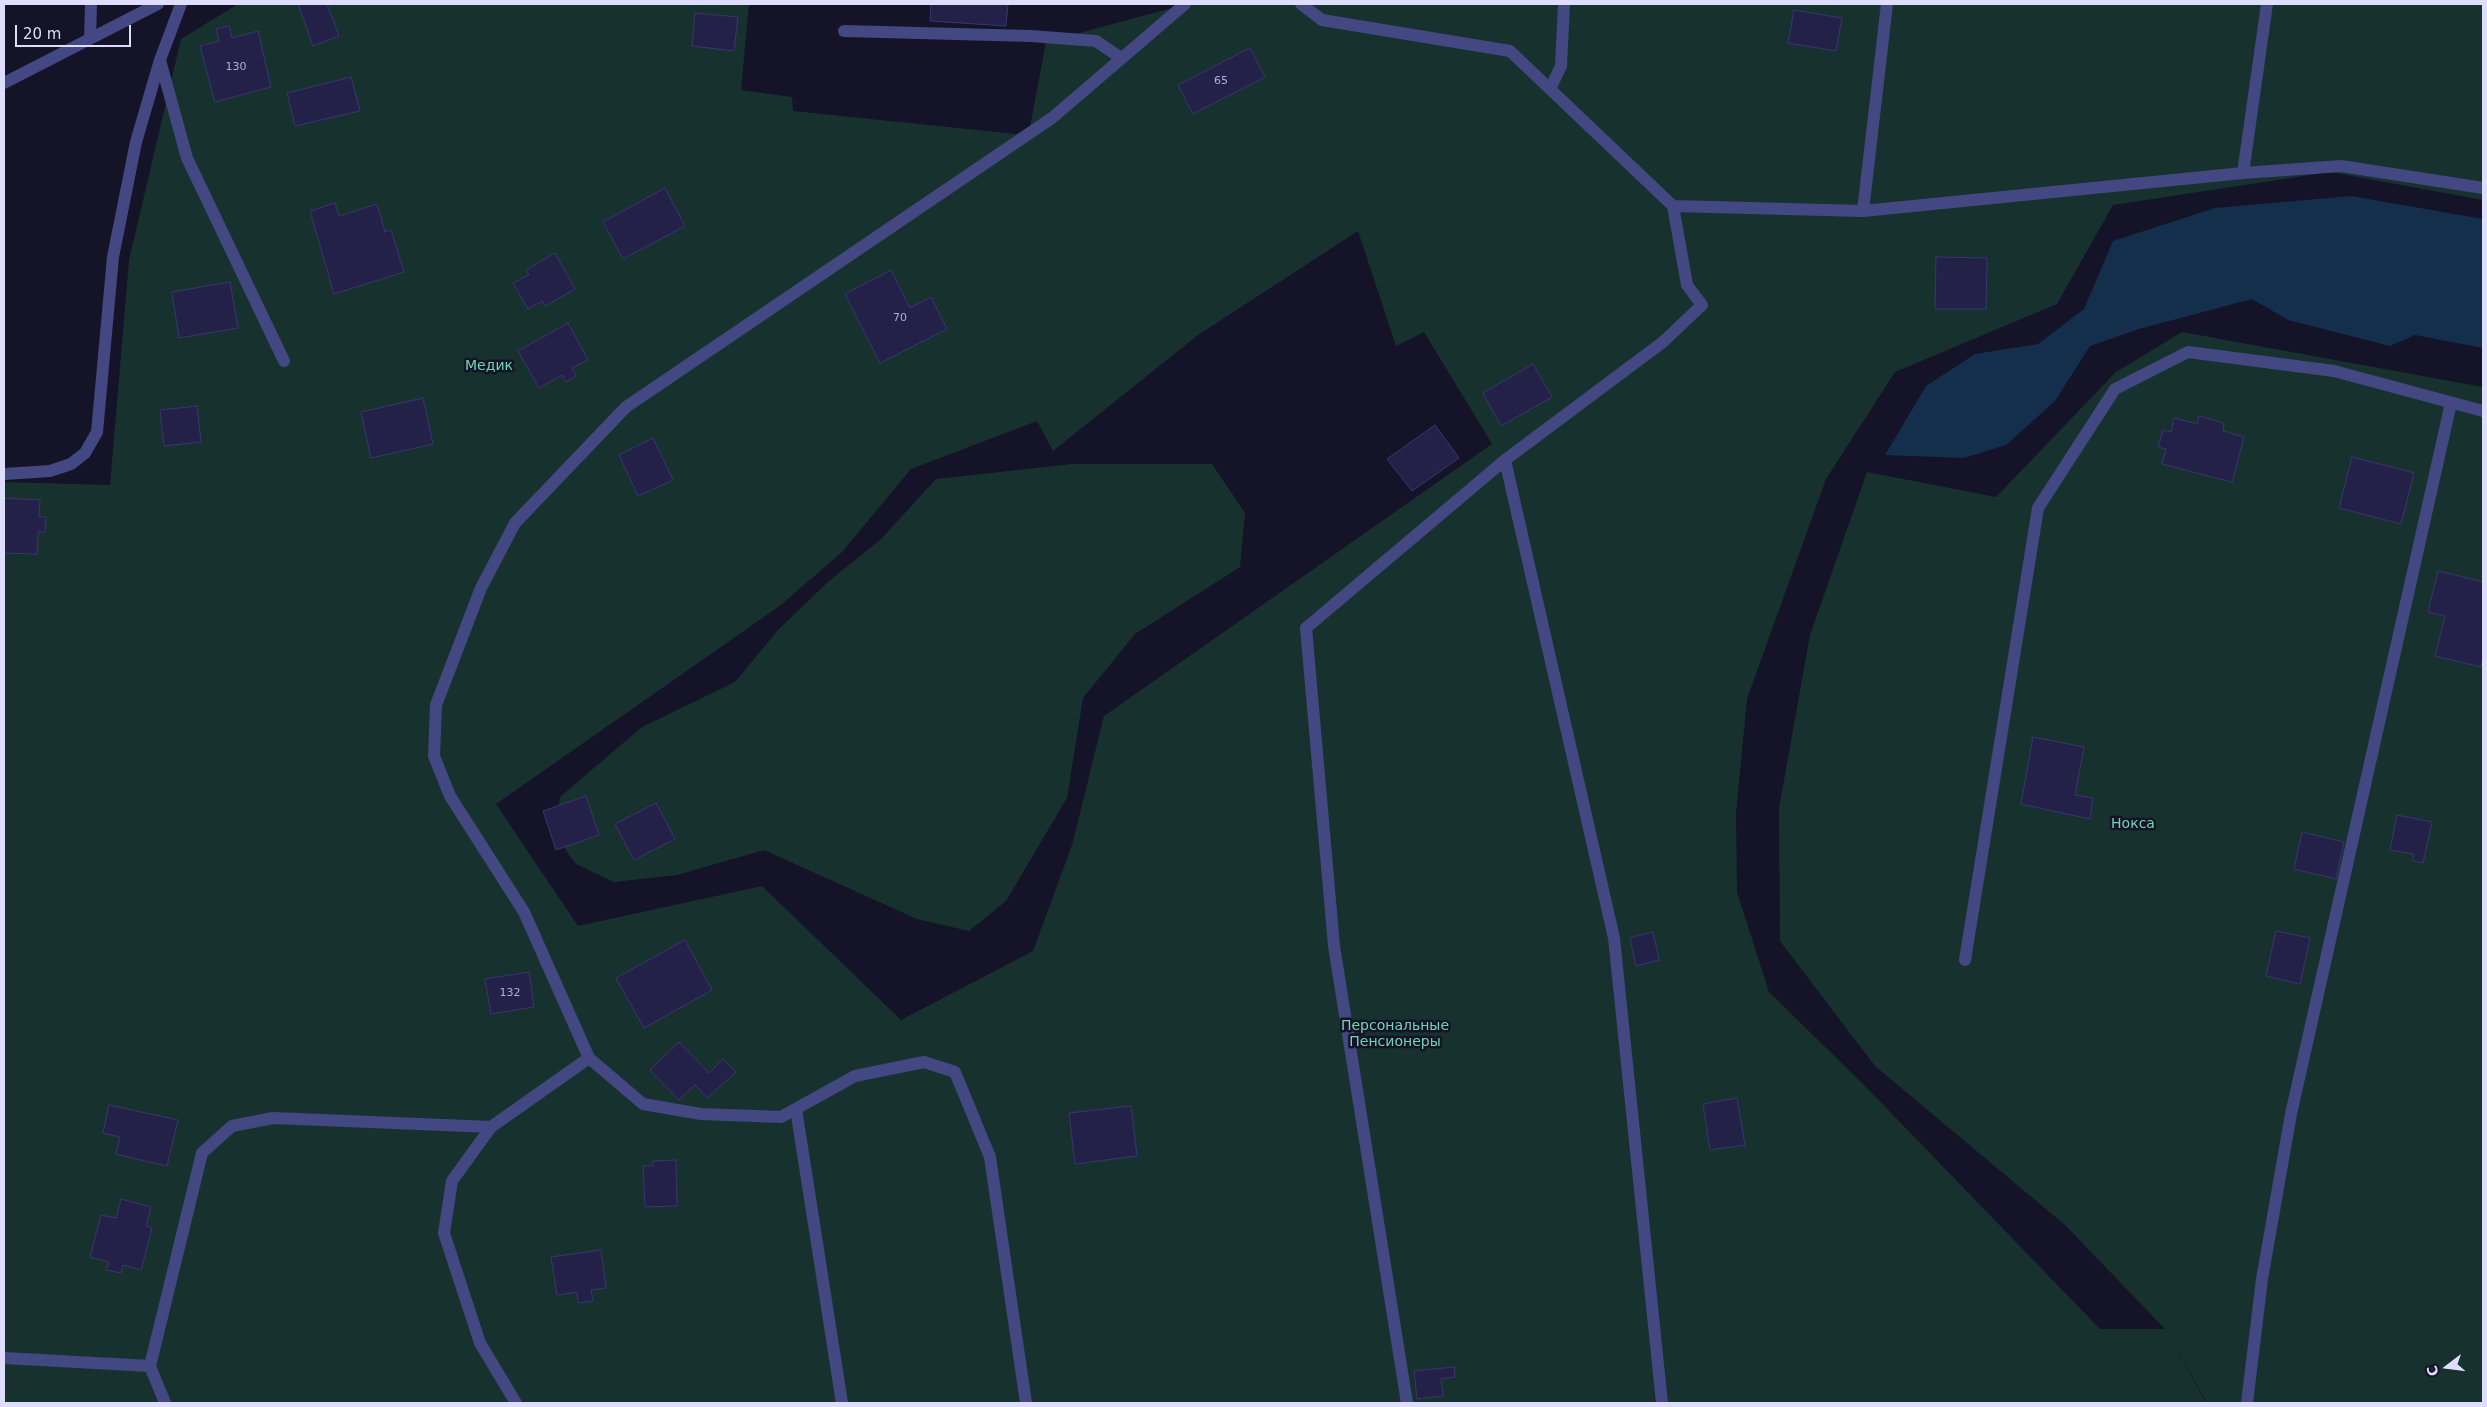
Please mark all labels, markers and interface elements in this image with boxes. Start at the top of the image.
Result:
scale bar [18,15,134,47]
text: 20 m [23,25,61,43]
house number: 130 [226,60,246,74]
house number: 65 [1214,74,1228,88]
house number: 70 [893,311,907,325]
park label: Медик [465,358,513,374]
park label: Нокса [2111,816,2155,832]
house number: 132 [500,986,520,1000]
park label: Персональные Пенсионеры [1341,1018,1449,1050]
north arrow [2422,1342,2472,1392]
text: С [2423,1364,2442,1378]

